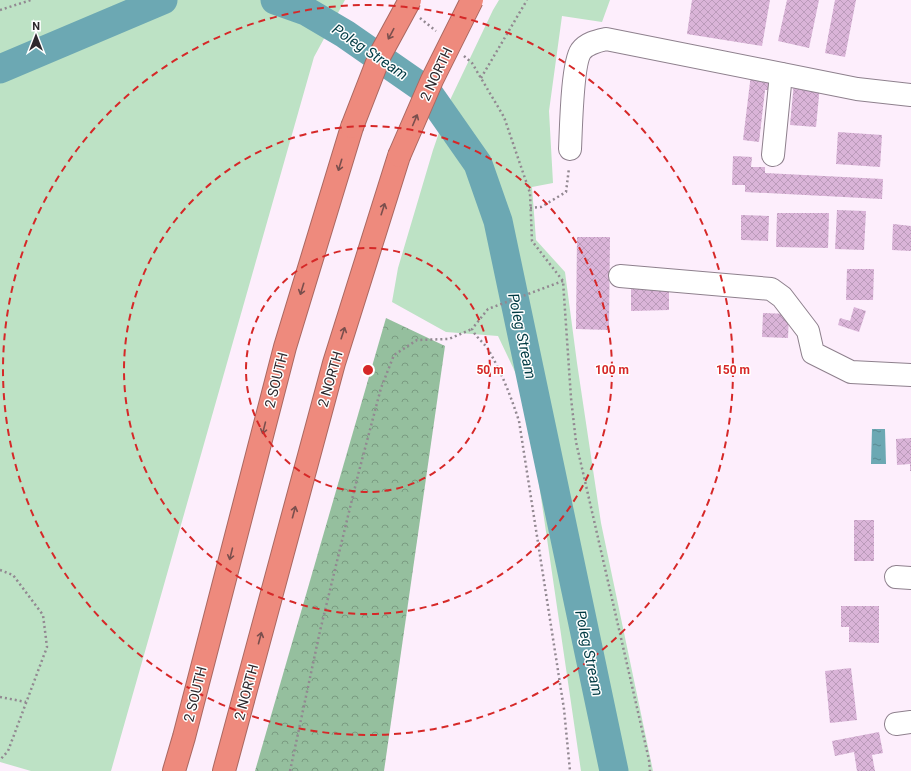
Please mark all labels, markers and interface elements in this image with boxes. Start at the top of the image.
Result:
north arrow [16,16,56,56]
text: N [32,20,40,33]
water label: Poleg Stream [329,20,411,84]
one-way arrow [387,28,395,40]
street label: 2 NORTH [417,45,455,103]
one-way arrow [412,114,419,126]
one-way arrow [336,158,343,171]
one-way arrow [379,203,387,215]
one-way arrow [298,282,305,295]
water label: Poleg Stream [504,292,540,380]
one-way arrow [340,327,347,340]
street label: 2 NORTH [314,349,346,409]
street label: 2 SOUTH [261,351,291,409]
centre of rings [361,363,375,377]
text: 50 m [476,363,504,377]
text: 100 m [595,363,629,377]
text: 150 m [716,363,750,377]
one-way arrow [260,421,267,434]
one-way arrow [291,506,298,519]
one-way arrow [227,547,235,560]
water label: Poleg Stream [571,609,607,697]
one-way arrow [257,631,264,644]
street label: 2 NORTH [231,662,261,722]
street label: 2 SOUTH [180,665,210,723]

